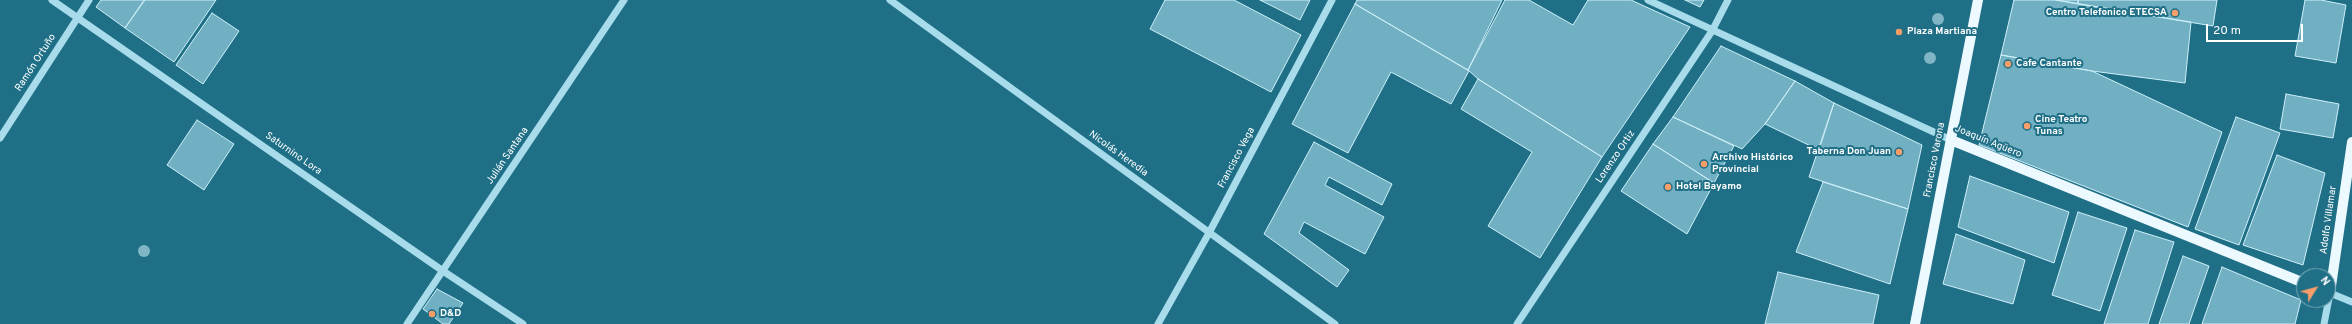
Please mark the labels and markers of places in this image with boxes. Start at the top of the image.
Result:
place label: Centro Telefonico ETECSA [2046,7,2167,19]
marker: Centro Telefonico ETECSA [2170,8,2180,18]
place label: Plaza Martiana [1907,26,1977,38]
marker: Plaza Martiana [1894,27,1904,37]
place label: Cafe Cantante [2016,58,2082,70]
marker: Cafe Cantante [2003,59,2013,69]
place label: Cine Teatro Tunas [2035,114,2087,138]
marker: Cine Teatro Tunas [2022,121,2032,131]
place label: Taberna Don Juan [1807,146,1891,158]
marker: Taberna Don Juan [1894,147,1904,157]
place label: Archivo Histórico Provincial [1712,152,1793,176]
marker: Archivo Histórico Provincial [1699,159,1709,169]
place label: Hotel Bayamo [1676,181,1742,193]
marker: Hotel Bayamo [1663,182,1673,192]
place label: D&D [440,308,461,320]
marker: D&D [427,309,437,319]

